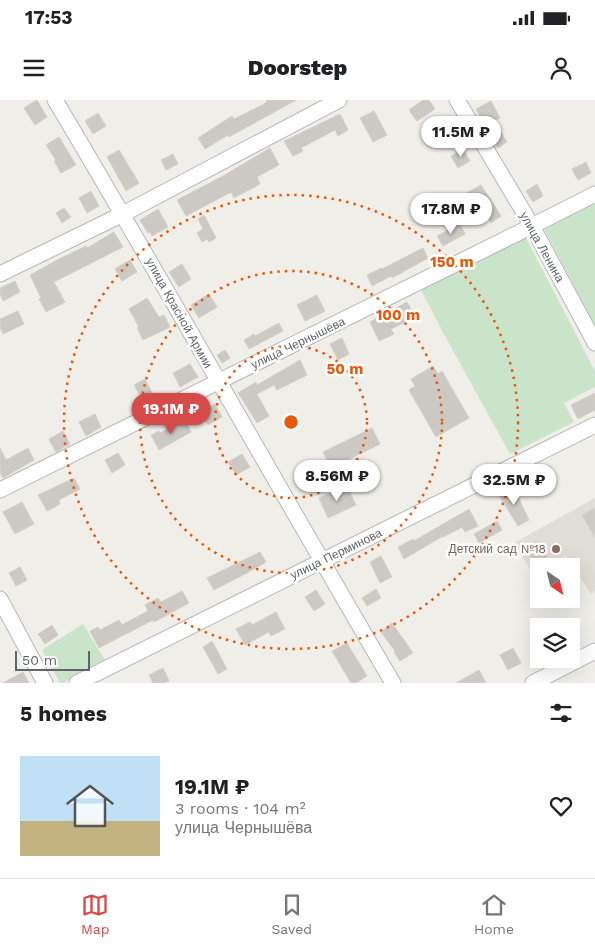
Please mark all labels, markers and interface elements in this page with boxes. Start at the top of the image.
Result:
text: 17:53 [25,6,72,29]
icon: menu [20,54,48,82]
icon: person [547,54,575,82]
text: Doorstep [248,55,347,80]
pin: 11.5M ₽ [415,115,507,158]
text: 11.5M ₽ [432,122,490,141]
pin: 17.8M ₽ [405,192,497,235]
text: 17.8M ₽ [421,199,481,218]
street label: улица Ленина [517,209,567,285]
text: 150 m [430,253,474,271]
street label: улица Красной Армии [143,255,215,371]
text: 100 m [376,306,420,324]
street label: улица Чернышёва [249,314,348,372]
text: 50 m [327,360,363,378]
pin: 19.1M ₽ [125,392,217,435]
text: 19.1M ₽ [143,399,199,418]
centre of rings [282,413,300,431]
pin: 8.56M ₽ [291,460,383,502]
pin: 32.5M ₽ [468,464,560,506]
text: 8.56M ₽ [305,466,369,485]
text: 32.5M ₽ [482,470,546,489]
street label: улица Перминова [288,526,384,582]
place label: Детский сад №18 [449,542,546,556]
marker: Детский сад №18 [550,543,562,555]
north arrow [530,558,580,608]
map controls [530,558,580,668]
button: layers [530,618,580,668]
scale bar [15,648,90,671]
text: 50 m [22,652,57,668]
icon: filters [547,699,575,727]
text: 5 homes [20,701,107,726]
text: 19.1M ₽ [175,774,249,799]
icon: home [60,776,120,836]
icon: heart [547,792,575,820]
text: 3 rooms · 104 m² [175,799,306,818]
text: улица Чернышёва [175,818,312,837]
tab: Map [81,891,110,937]
tab: Saved [271,891,312,937]
tab: Home [474,891,514,937]

